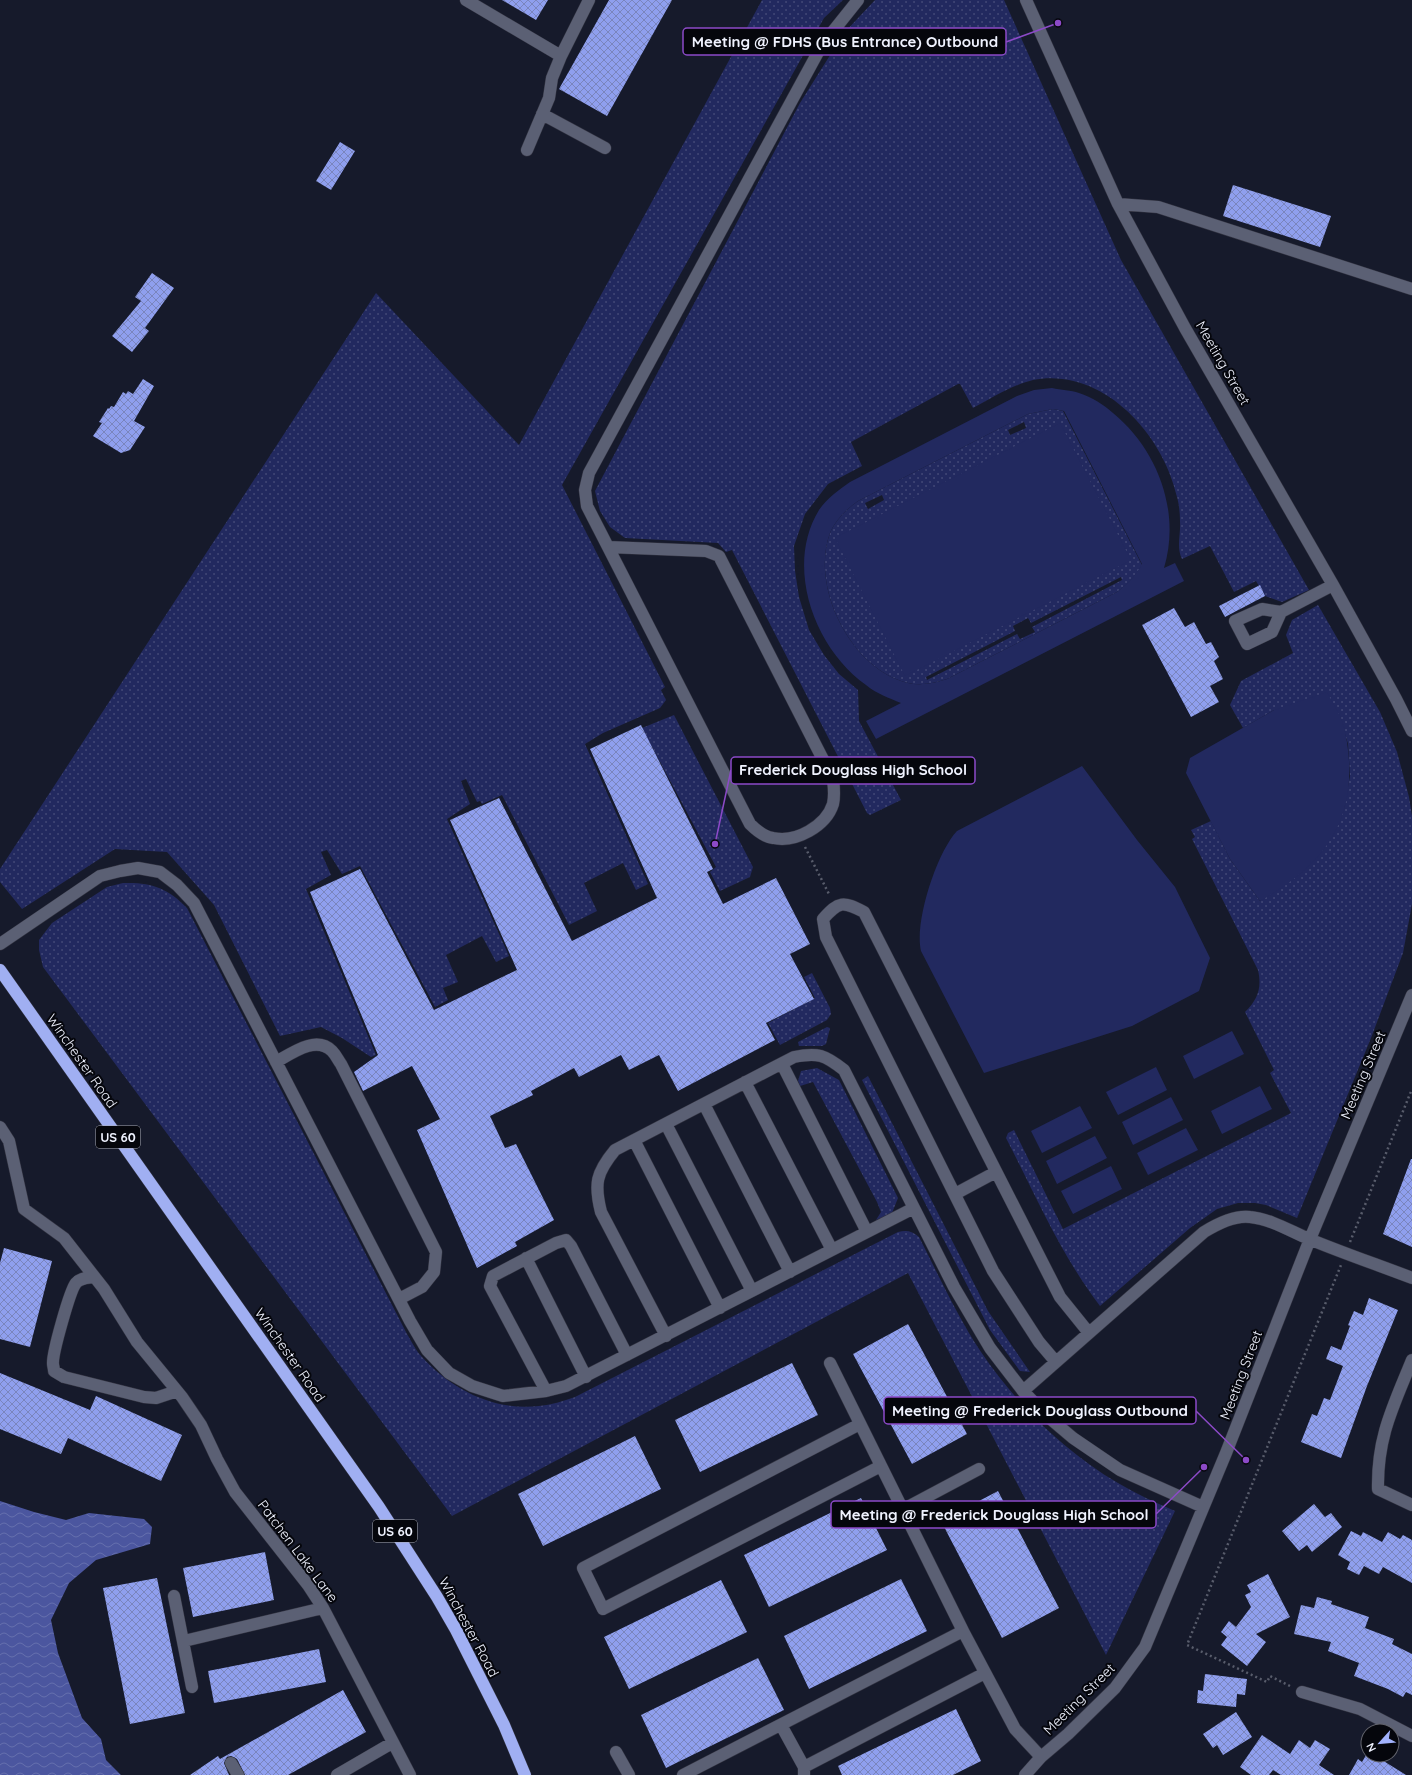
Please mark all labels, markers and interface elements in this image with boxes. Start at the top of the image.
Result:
callout: Meeting @ FDHS (Bus Entrance) Outbound [683,28,1006,55]
text: Meeting @ FDHS (Bus Entrance) Outbound [692,32,998,51]
street label: Meeting Street [1192,318,1254,408]
callout: Frederick Douglass High School [731,757,975,784]
text: Frederick Douglass High School [739,760,967,779]
street label: Winchester Road [43,1010,121,1112]
street label: Meeting Street [1336,1028,1390,1122]
road number: US 60 [96,1126,140,1148]
street label: Winchester Road [251,1304,329,1406]
street label: Meeting Street [1216,1328,1266,1422]
callout: Meeting @ Frederick Douglass Outbound [884,1397,1196,1424]
text: Meeting @ Frederick Douglass Outbound [892,1401,1188,1420]
street label: Patchen Lake Lane [254,1496,342,1606]
callout: Meeting @ Frederick Douglass High School [831,1501,1156,1528]
text: Meeting @ Frederick Douglass High School [840,1505,1148,1524]
road number: US 60 [373,1520,417,1542]
street label: Winchester Road [435,1574,503,1680]
street label: Meeting Street [1039,1659,1119,1739]
north arrow [1360,1723,1400,1763]
text: N [1363,1741,1379,1754]

